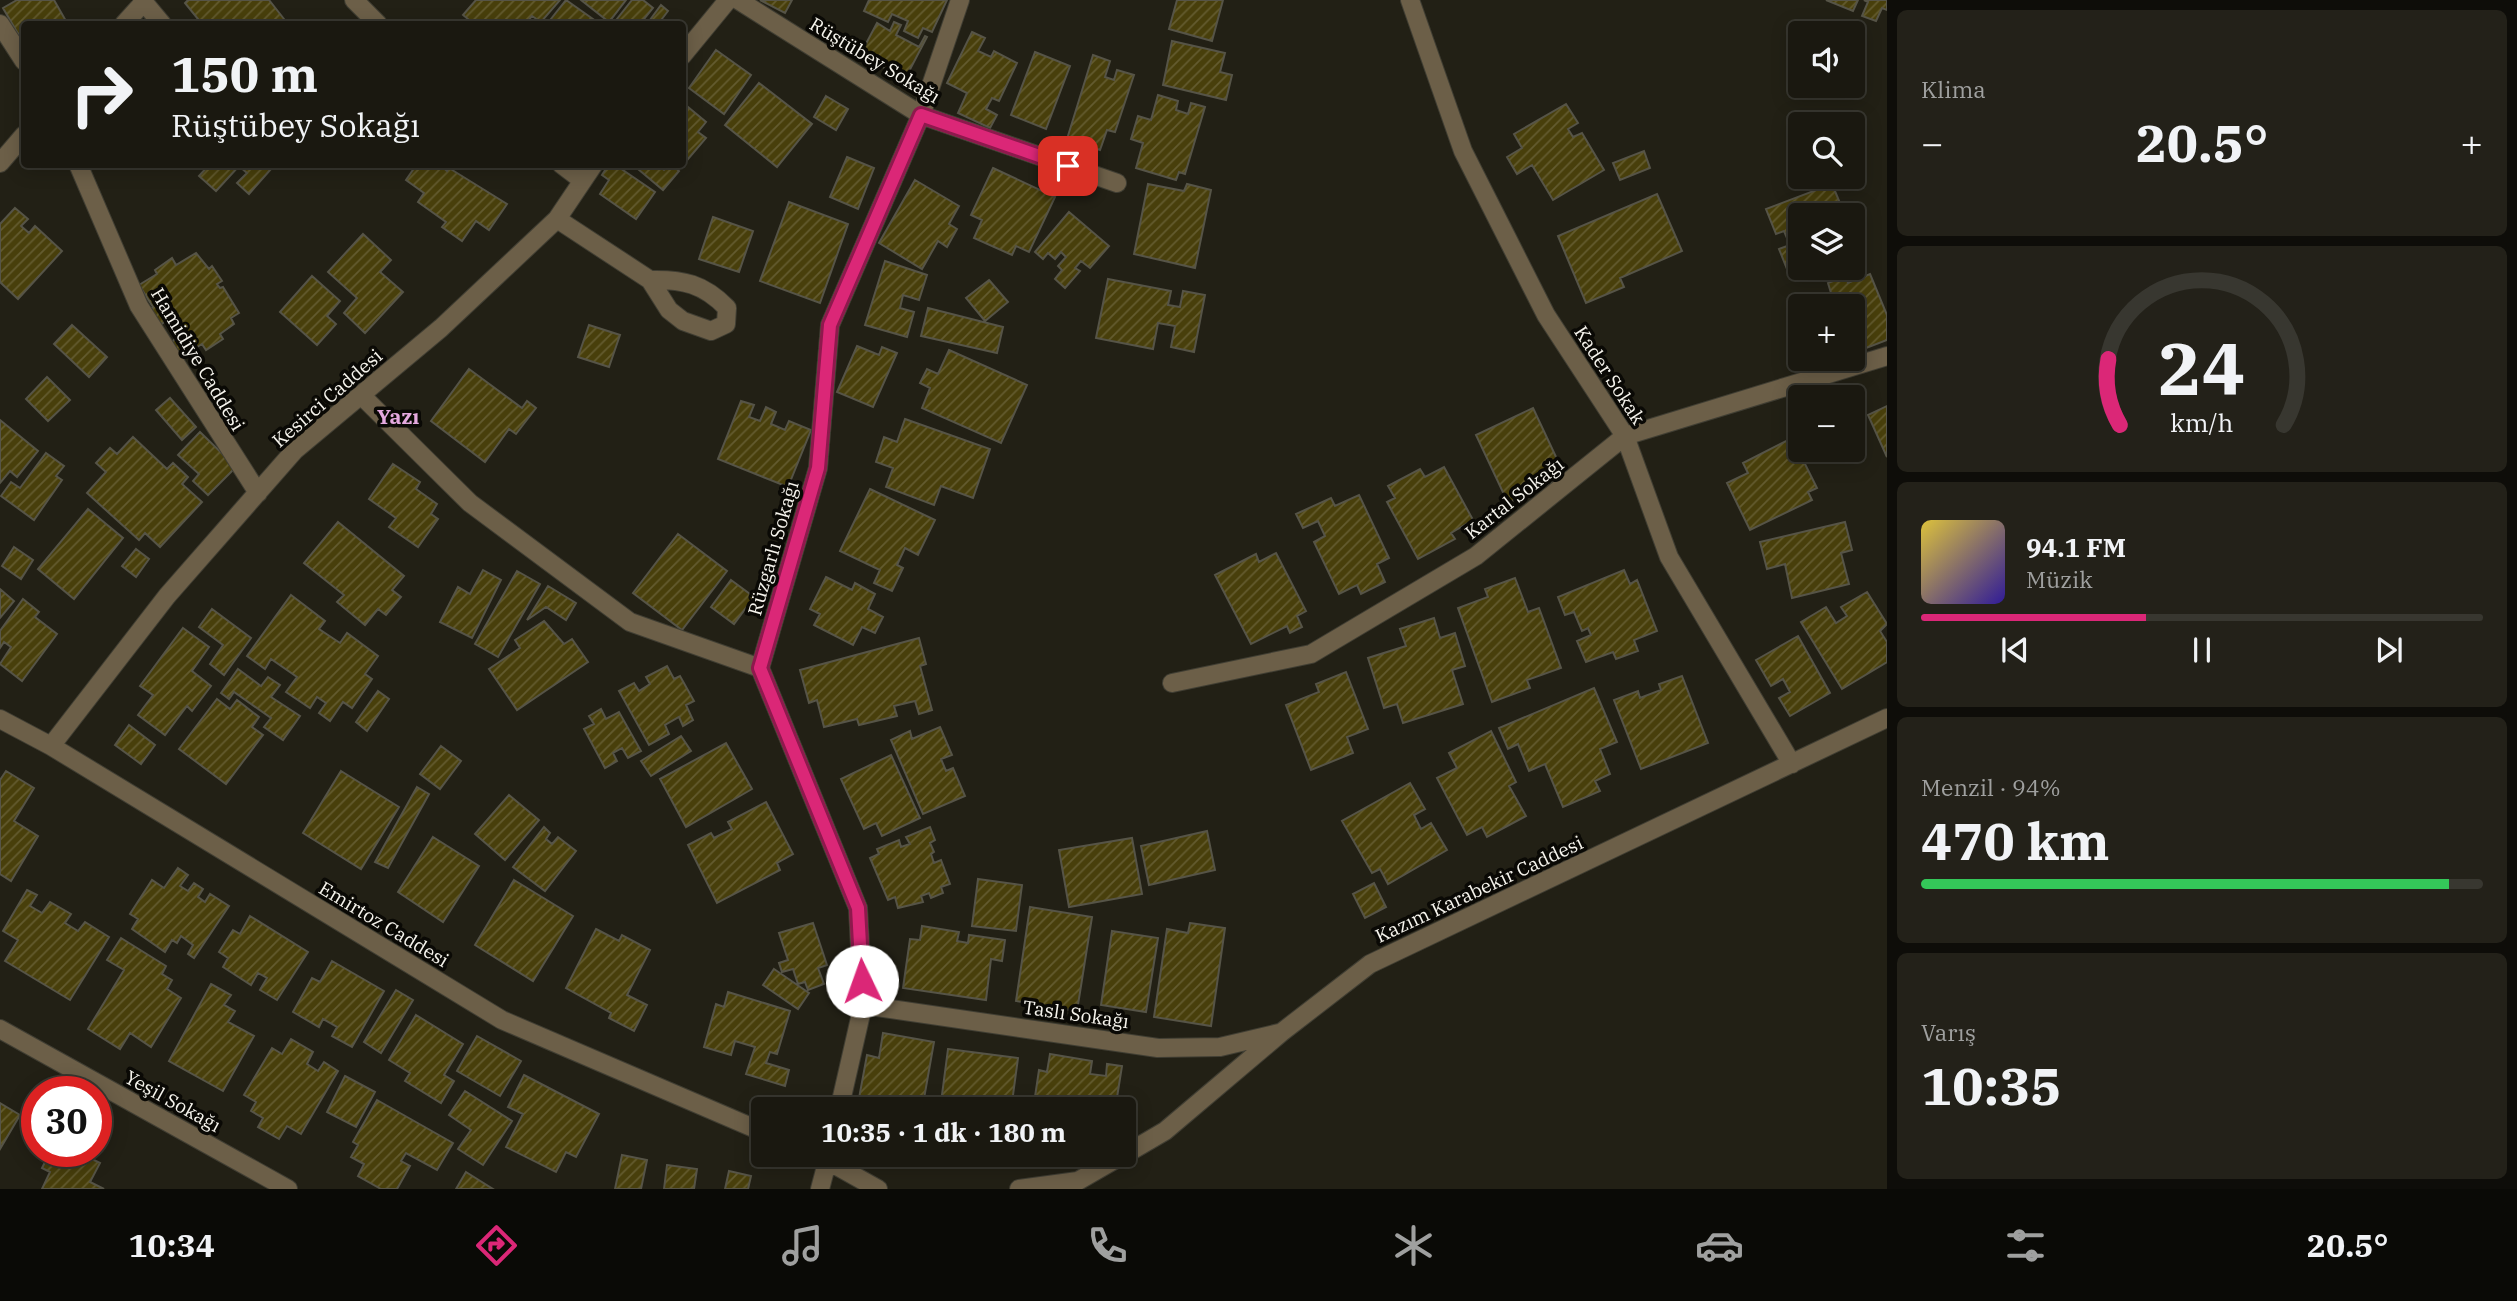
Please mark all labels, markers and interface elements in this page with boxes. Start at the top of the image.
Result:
street label: Rüştübey Sokağı [805,12,945,108]
map controls [1788,21,1865,462]
button: sound [1788,21,1865,98]
text: 150 m [171,42,318,105]
icon: right [56,49,147,140]
text: Klima [1921,74,1986,104]
text: Rüştübey Sokağı [171,104,420,146]
text: 20.5° [2136,109,2268,176]
button: search [1788,112,1865,189]
text: − [1921,118,1944,167]
text: + [2460,118,2483,167]
pin [1038,136,1098,196]
icon: arrive [1049,147,1087,185]
button: layers [1788,203,1865,280]
street label: Hamidiye Caddesi [146,283,250,435]
button: + [1788,294,1865,371]
text: 24 [2158,320,2246,415]
street label: Kader Sokak [1569,321,1651,429]
street label: Kesirci Caddesi [267,344,387,452]
button: − [1788,385,1865,462]
district label: Yazı [377,402,419,430]
text: km/h [2170,405,2234,438]
street label: Kartal Sokağı [1460,452,1568,544]
street label: Rüzgarlı Sokağı [742,478,804,618]
text: 94.1 FM [2026,530,2126,564]
text: Müzik [2026,564,2093,594]
icon: previous [1996,631,2034,669]
icon: pause [2183,631,2221,669]
icon: next [2370,631,2408,669]
text: Menzil · 94% [1921,772,2061,802]
text: 470 km [1921,807,2110,874]
street label: Kazım Karabekir Caddesi [1371,830,1587,948]
street label: Emirtoz Caddesi [315,876,453,972]
position arrow [825,944,899,1018]
street label: Taslı Sokağı [1021,995,1131,1033]
text: Varış [1921,1017,1976,1047]
text: 10:35 [1921,1052,2062,1119]
street label: Yeşil Sokağı [121,1065,225,1137]
speed limit sign: 30 [21,1076,112,1167]
text: 10:35 · 1 dk · 180 m [821,1115,1066,1149]
icon: directions [472,1221,521,1270]
icon: music [778,1221,827,1270]
icon: phone [1083,1221,1132,1270]
icon: climate [1389,1221,1438,1270]
icon: car [1695,1221,1744,1270]
icon: filters [2001,1221,2050,1270]
text: 10:34 [128,1224,215,1266]
text: 20.5° [2307,1224,2389,1266]

